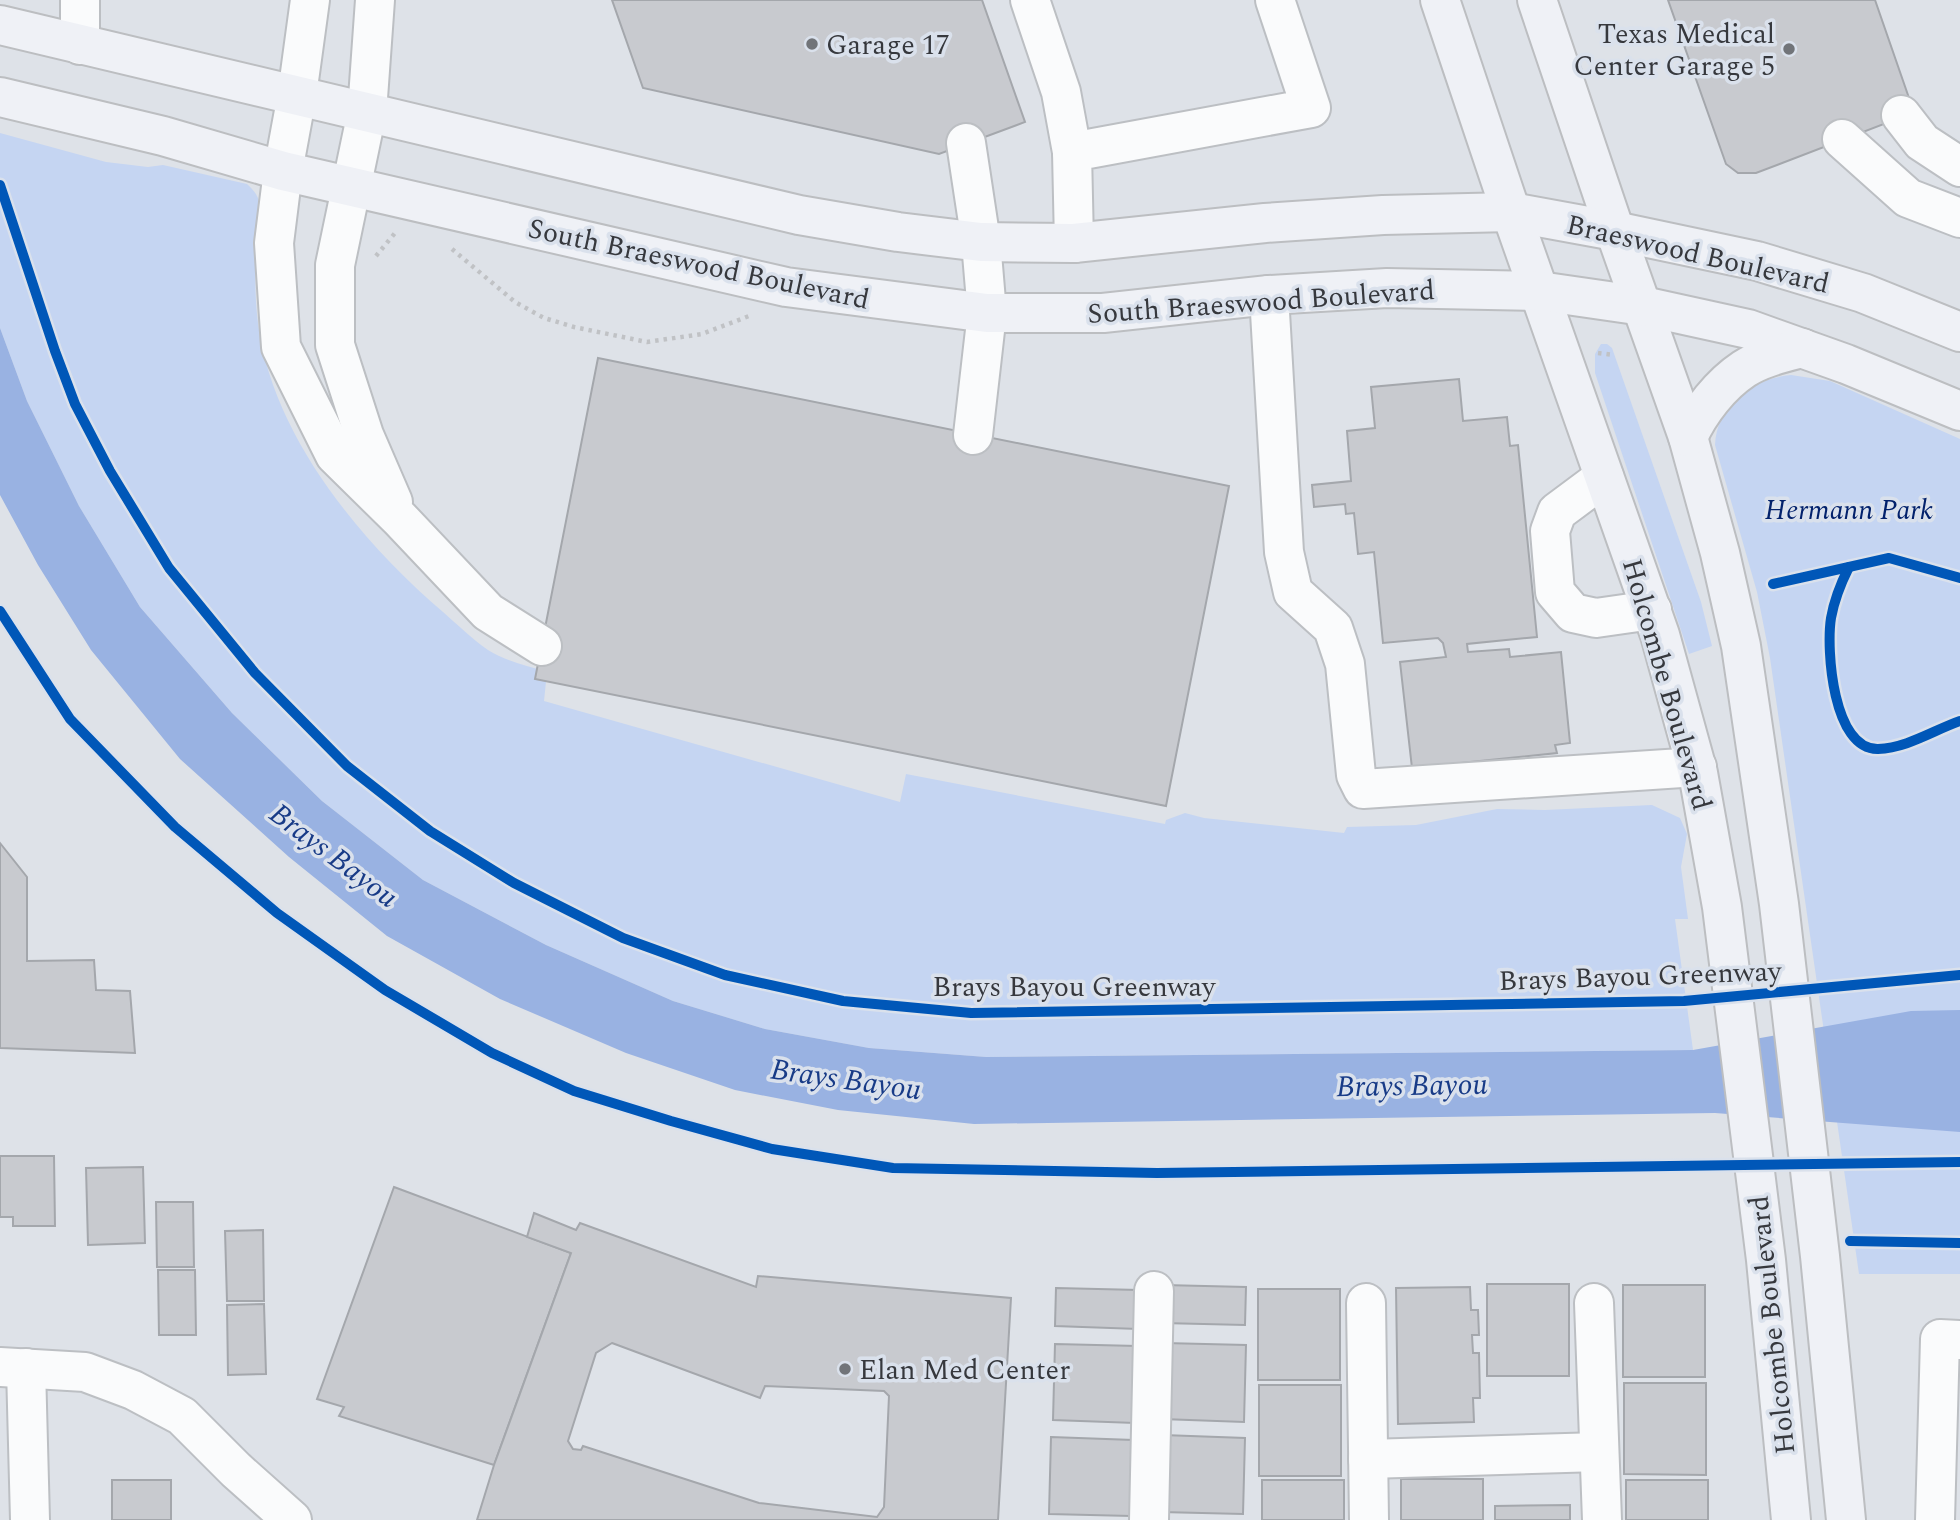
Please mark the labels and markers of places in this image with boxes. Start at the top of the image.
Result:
place label: Texas Medical Center Garage 5 [1574,13,1775,88]
place label: Garage 17 [826,24,950,67]
marker: Garage 17 [804,36,820,52]
marker: Texas Medical Center Garage 5 [1781,41,1797,57]
place label: Elan Med Center [859,1349,1070,1392]
marker: Elan Med Center [837,1361,853,1377]

